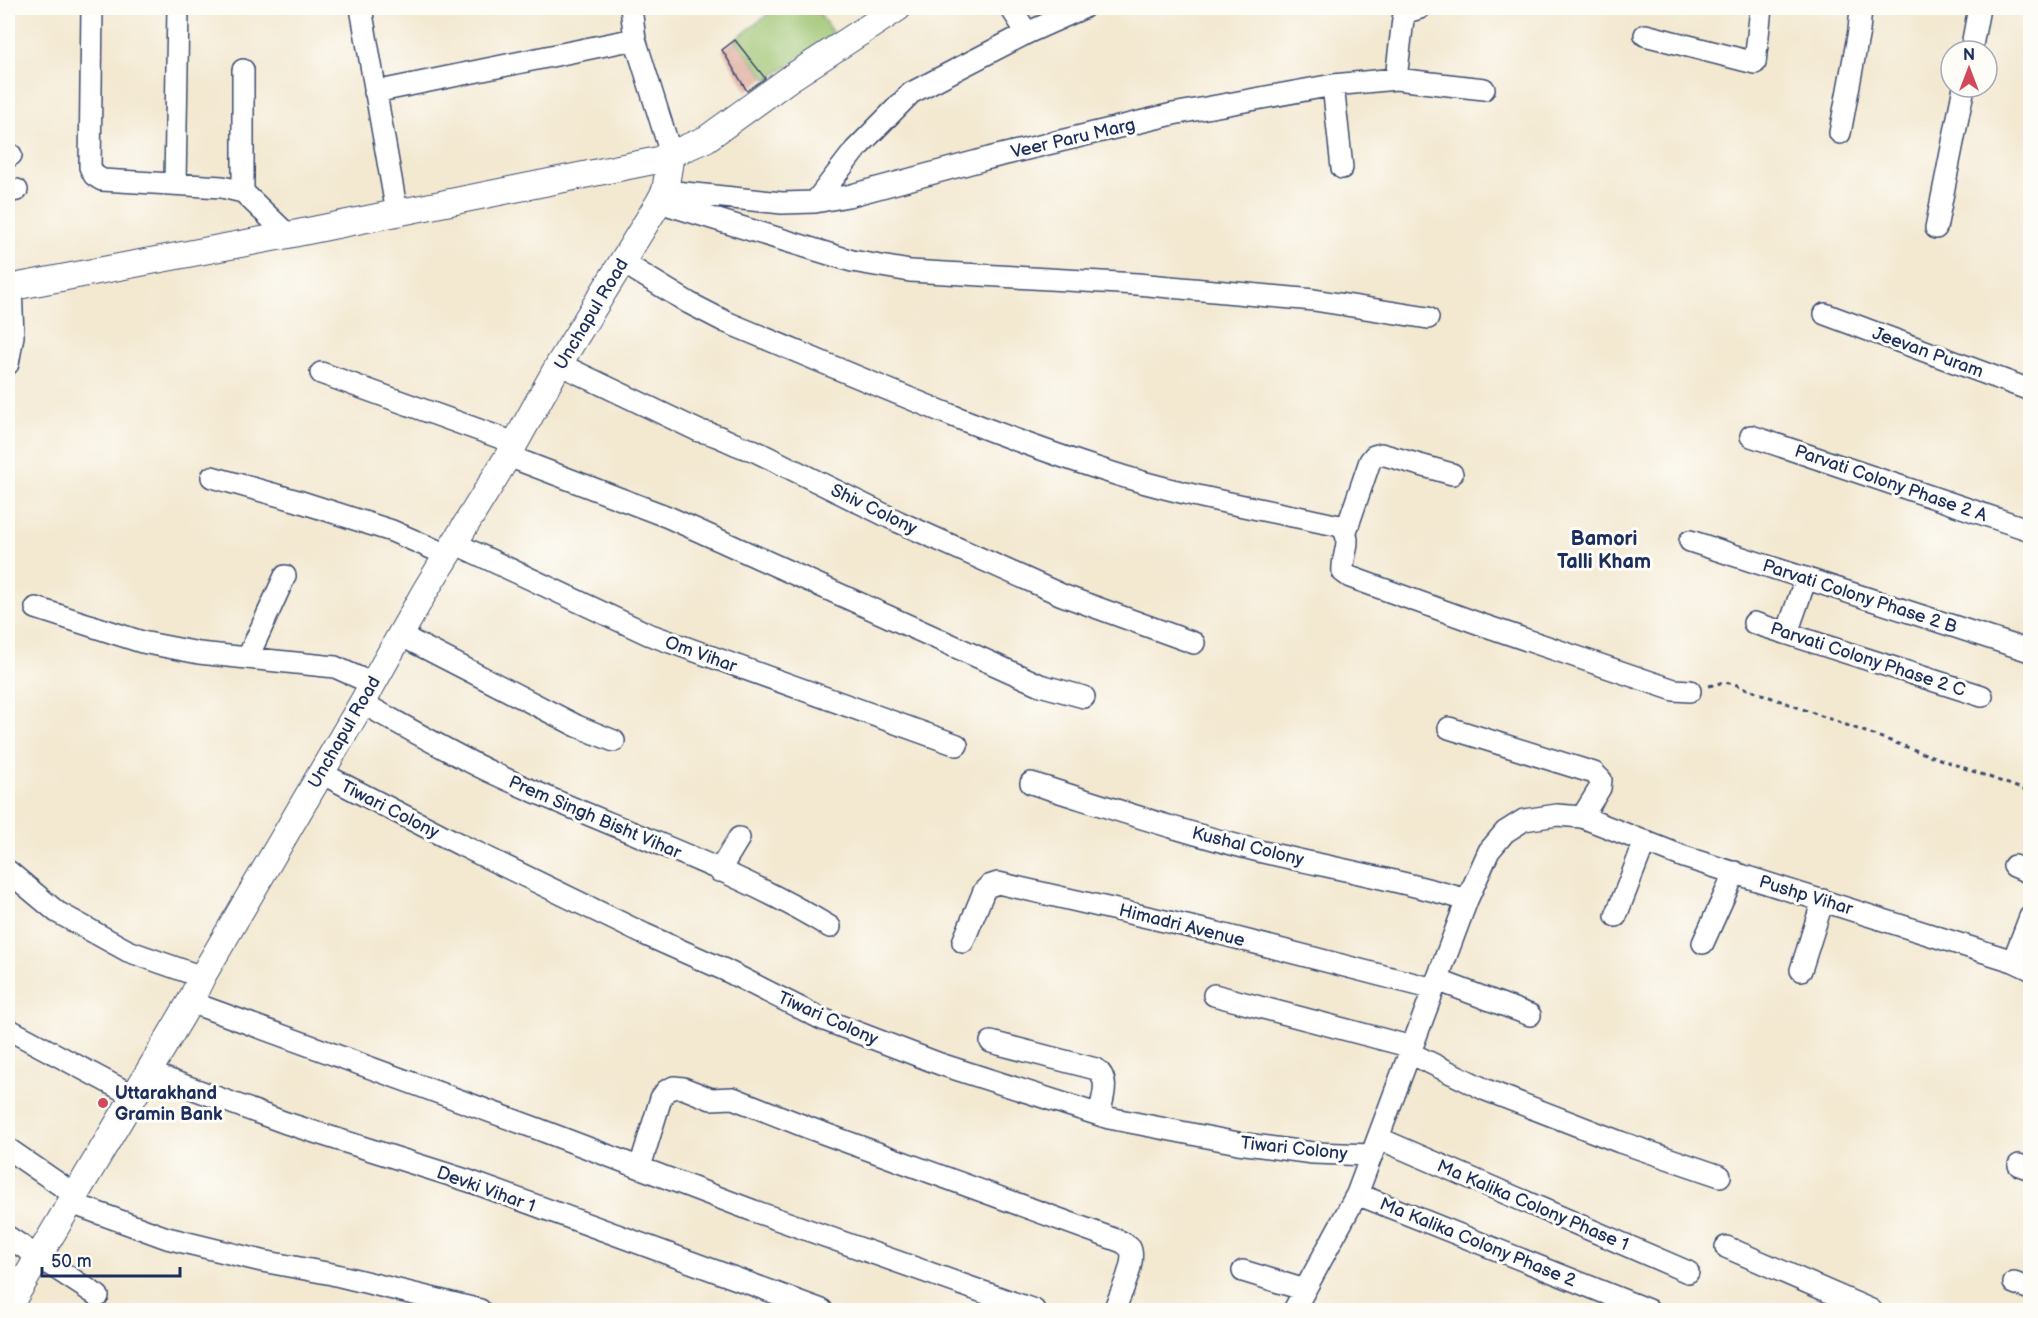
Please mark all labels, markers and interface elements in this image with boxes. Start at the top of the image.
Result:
north arrow [1939,39,1999,99]
text: N [1963,46,1975,65]
street label: Veer Paru Marg [1009,114,1137,163]
street label: Unchapul Road [550,255,633,374]
street label: Jeevan Puram [1870,323,1986,382]
street label: Parvati Colony Phase 2 A [1792,441,1990,526]
street label: Shiv Colony [827,480,921,540]
district label: Bamori Talli Kham [1557,527,1651,574]
street label: Parvati Colony Phase 2 B [1760,555,1960,638]
street label: Parvati Colony Phase 2 C [1768,618,1968,701]
street label: Om Vihar [662,632,740,677]
street label: Unchapul Road [304,673,385,792]
street label: Prem Singh Bisht Vihar [505,772,685,864]
street label: Tiwari Colony [337,776,443,844]
street label: Kushal Colony [1190,822,1307,871]
street label: Pushp Vihar [1756,871,1856,920]
street label: Himadri Avenue [1117,900,1247,951]
street label: Tiwari Colony [774,987,882,1050]
place label: Uttarakhand Gramin Bank [115,1083,223,1125]
marker: Uttarakhand Gramin Bank [96,1096,110,1110]
street label: Tiwari Colony [1239,1132,1349,1165]
street label: Ma Kalika Colony Phase 1 [1434,1156,1632,1255]
street label: Devki Vihar 1 [434,1162,538,1217]
street label: Ma Kalika Colony Phase 2 [1377,1193,1579,1292]
scale bar [42,1240,180,1278]
text: 50 m [51,1251,92,1272]

